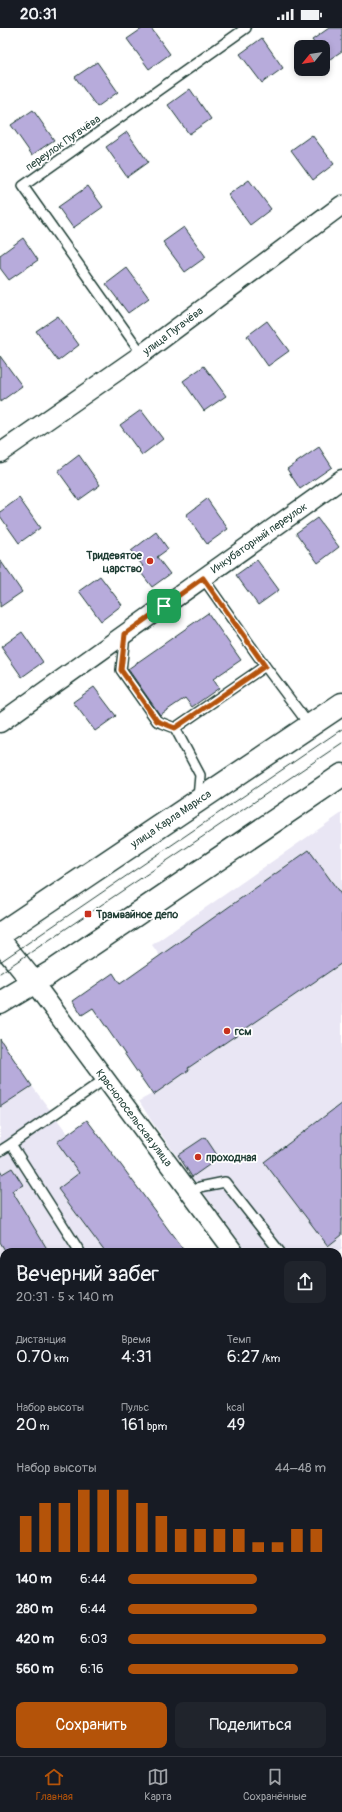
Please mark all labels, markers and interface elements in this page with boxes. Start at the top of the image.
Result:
text: 20:31 [20,5,57,24]
north arrow [294,40,330,76]
map controls [294,40,330,76]
street label: переулок Пугачёва [23,112,103,174]
street label: улица Пугачёва [140,304,206,358]
street label: Инкубаторный переулок [208,500,310,576]
place label: Тридевятое царство [85,549,143,575]
marker: Тридевятое царство [145,556,155,566]
pin [147,589,181,623]
icon: arrive [153,595,175,617]
street label: улица Карла Маркса [127,787,214,851]
place label: Трамвайное депо [95,908,178,921]
marker: Трамвайное депо [83,909,93,919]
place label: гсм [234,1025,252,1038]
marker: гсм [222,1026,232,1036]
street label: Краснопосельская улица [93,1067,175,1169]
place label: проходная [206,1151,256,1164]
marker: проходная [193,1152,203,1162]
text: Вечерний забег [16,1260,159,1288]
button: share [284,1261,326,1303]
text: 20:31 · 5 × 140 m [16,1289,114,1305]
text: Дистанция [16,1333,66,1346]
text: Время [121,1333,151,1346]
text: Темп [227,1333,251,1346]
text: 0.70 [16,1346,52,1367]
text: 4:31 [121,1346,152,1367]
text: 6:27 [227,1346,260,1367]
text: km [52,1352,69,1365]
text: /km [260,1352,280,1365]
text: Набор высоты [16,1401,84,1414]
text: Пульс [121,1401,149,1414]
text: kcal [227,1401,245,1414]
text: 20 [16,1414,37,1435]
text: 161 [121,1414,145,1435]
text: 49 [227,1414,245,1435]
text: m [37,1420,49,1433]
text: bpm [145,1420,167,1433]
text: Набор высоты [16,1460,97,1476]
text: 44–48 m [275,1460,326,1476]
text: 140 m [16,1571,52,1587]
text: 6:44 [80,1571,106,1587]
text: 280 m [16,1601,53,1617]
text: 6:44 [80,1601,106,1617]
text: 420 m [16,1631,54,1647]
text: 6:03 [80,1631,107,1647]
text: 560 m [16,1661,54,1677]
text: 6:16 [80,1661,104,1677]
button: Сохранить [16,1702,167,1748]
button: Поделиться [175,1702,326,1748]
tab: Главная [36,1766,73,1803]
tab: Карта [144,1766,172,1803]
tab: Сохранённые [243,1766,306,1803]

